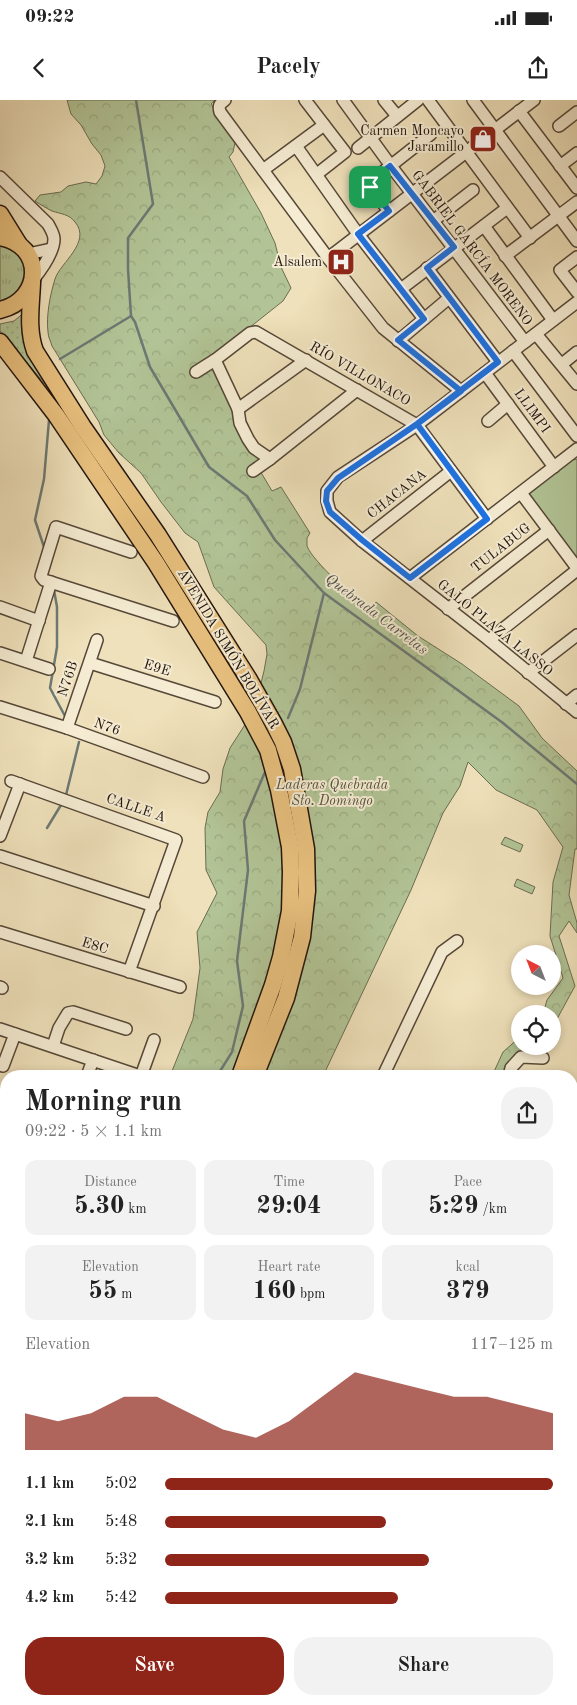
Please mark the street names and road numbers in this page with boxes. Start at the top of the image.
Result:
street label: GABRIEL GARCÍA MORENO [409,166,537,328]
street label: RÍO VILLONACO [307,337,414,409]
street label: LLIMPI [511,386,553,436]
street label: CHACANA [365,466,429,521]
street label: TULABUG [469,521,533,575]
street label: AVENIDA SIMÓN BOLÍVAR [175,564,285,732]
street label: GALO PLAZA LASSO [435,577,556,679]
street label: E9E [142,657,172,679]
street label: N76B [55,659,81,699]
street label: N76 [92,716,122,738]
street label: CALLE A [104,791,168,825]
street label: E8C [80,935,110,957]

